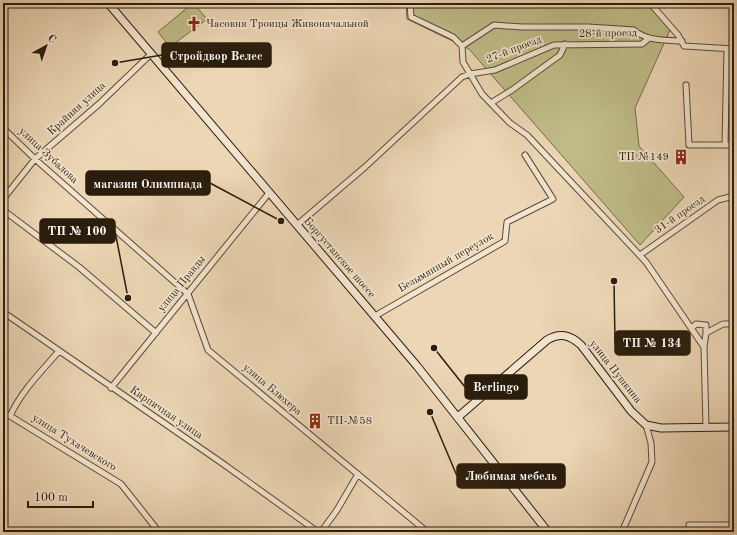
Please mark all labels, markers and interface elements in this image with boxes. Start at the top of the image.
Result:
church icon: Часовня Троицы Живоначальной [185,15,203,33]
place label: Часовня Троицы Живоначальной [206,19,369,30]
north arrow [26,26,66,66]
street label: 28-й проезд [579,28,638,40]
text: С [45,33,58,46]
street label: 27-й проезд [485,34,544,66]
callout: Стройдвор Велес [162,43,271,67]
text: Стройдвор Велес [169,51,263,63]
street label: Крайняя улица [46,80,108,138]
street label: улица Зубалова [16,126,80,187]
building icon: ТП №149 [672,148,690,166]
place label: ТП №149 [619,152,669,163]
callout: магазин Олимпиада [86,171,210,195]
text: магазин Олимпиада [94,179,202,191]
street label: 31-й проезд [653,193,708,236]
street label: Боргустанское шоссе [301,216,377,300]
callout: ТП № 100 [40,219,115,243]
text: ТП № 100 [48,226,106,238]
street label: Безымянный переулок [396,231,496,295]
street label: улица Правды [156,254,208,314]
callout: ТП № 134 [615,331,690,355]
street label: улица Пушкина [587,338,643,406]
text: ТП № 134 [623,338,681,350]
street label: улица Блюхера [240,362,304,418]
callout: Berlingo [465,375,527,399]
text: Berlingo [473,382,519,394]
street label: Кирпичная улица [127,385,205,442]
building icon: ТП-№58 [306,412,324,430]
street label: улица Тухачевского [30,413,118,473]
place label: ТП-№58 [327,416,372,427]
callout: Любимая мебель [457,464,565,488]
text: Любимая мебель [465,471,557,483]
scale bar [28,483,93,509]
text: 100 m [34,492,68,504]

